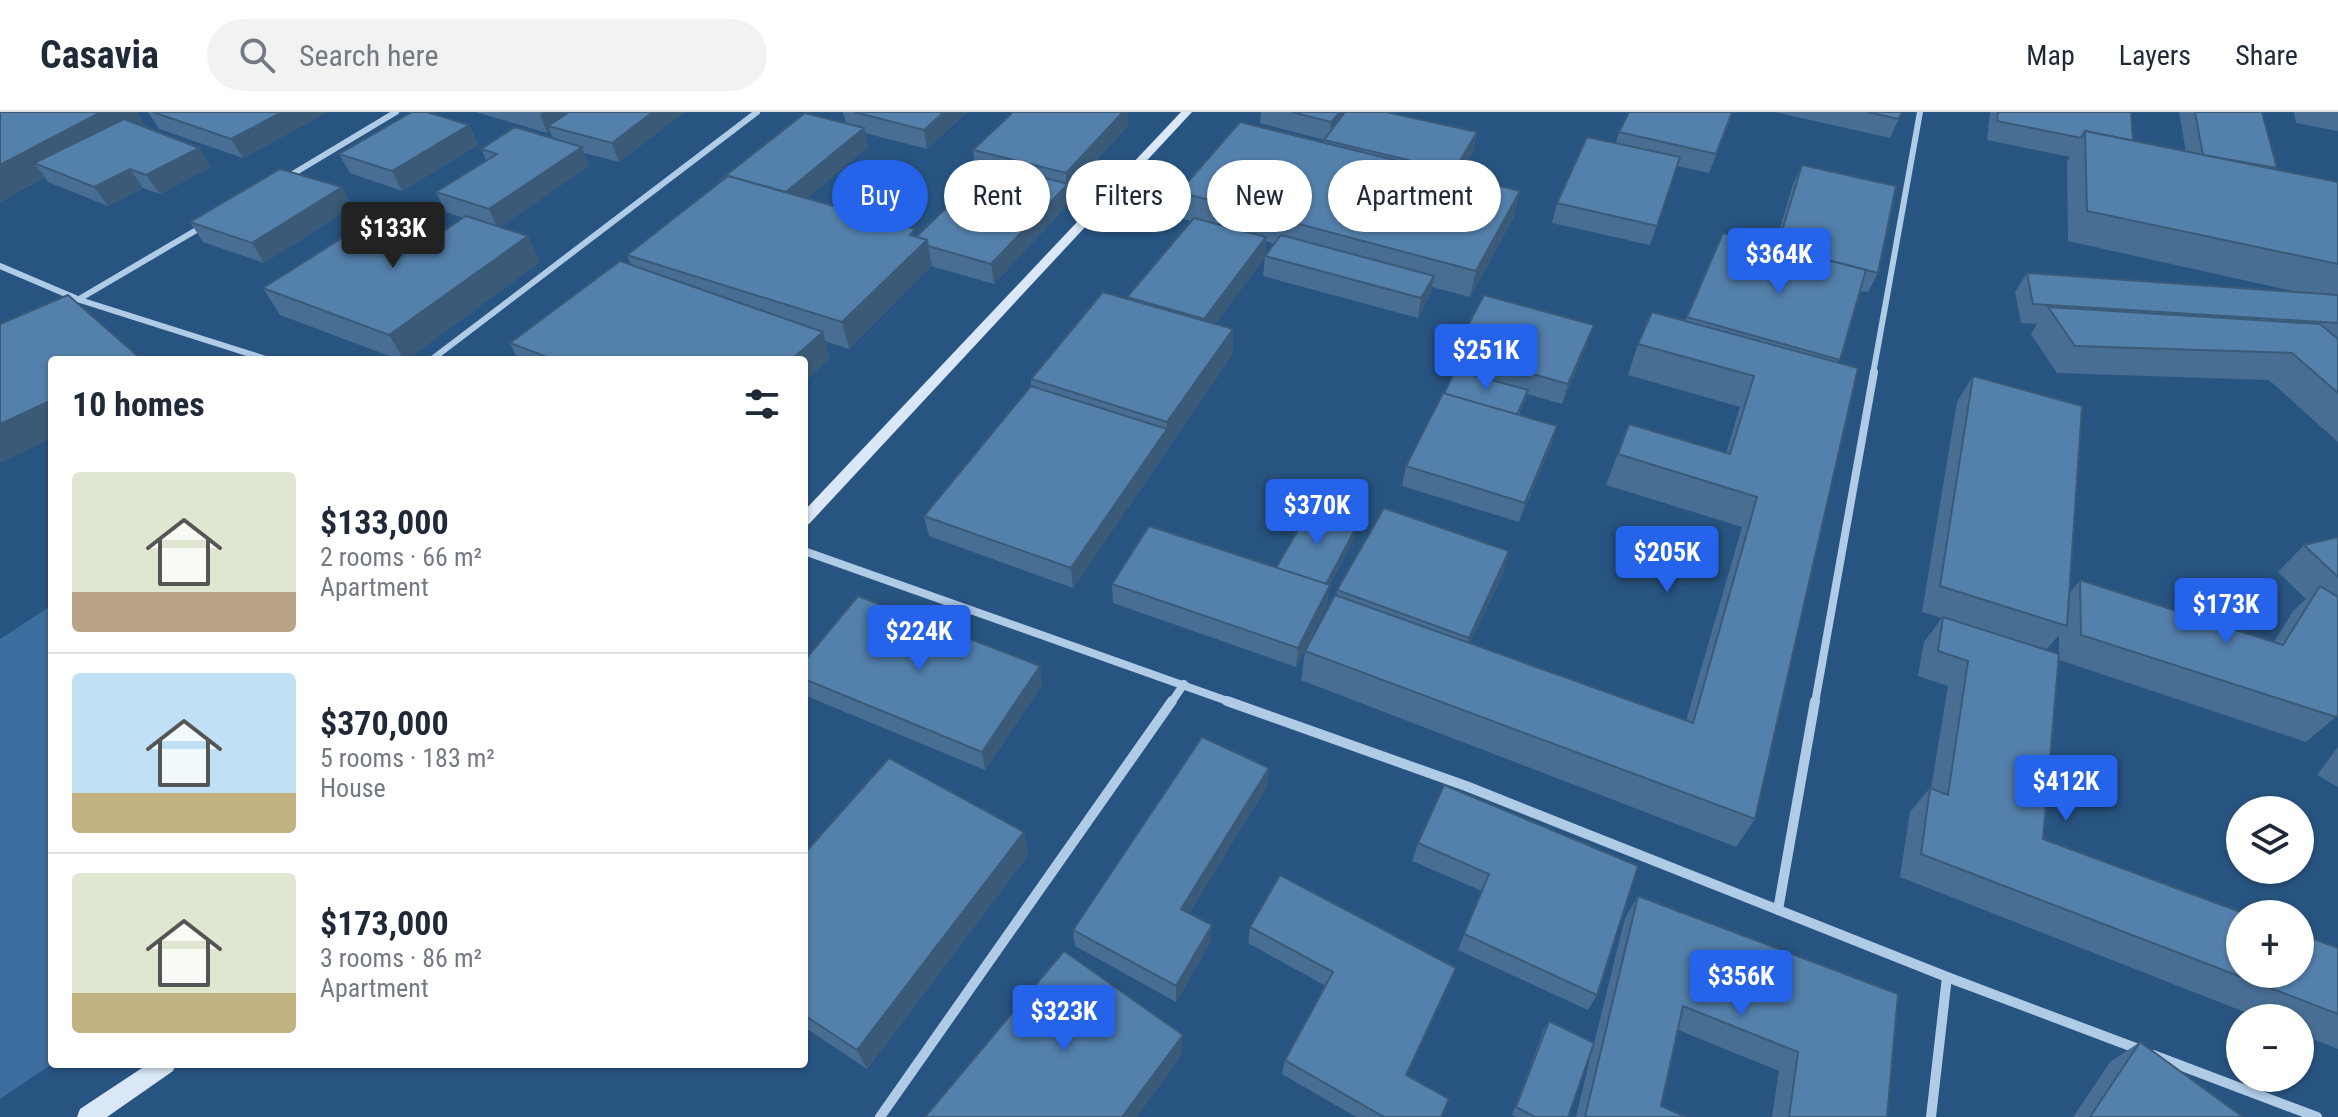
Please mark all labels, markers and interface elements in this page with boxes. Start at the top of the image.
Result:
search box [207,19,767,91]
text: Casavia [40,33,159,77]
icon: search [235,33,279,77]
text: Search here [299,38,439,73]
text: Map [2026,39,2075,72]
text: Layers [2119,39,2191,72]
text: Share [2235,39,2298,72]
chip: Buy [832,160,928,232]
chip: Rent [944,160,1050,232]
chip: Filters [1066,160,1191,232]
chip: New [1207,160,1312,232]
chip: Apartment [1328,160,1501,232]
pin: $133K [337,202,449,270]
text: $133K [360,213,426,243]
pin: $364K [1723,228,1835,296]
text: $364K [1746,239,1812,269]
pin: $251K [1430,324,1542,392]
text: $251K [1453,335,1519,365]
icon: filters [740,382,784,426]
text: 10 homes [72,384,205,424]
pin: $370K [1261,479,1373,547]
text: $370K [1284,490,1350,520]
text: $133,000 [320,502,449,542]
icon: home [136,504,232,600]
pin: $205K [1611,526,1723,594]
text: $205K [1634,537,1700,567]
text: 2 rooms · 66 m² [320,542,482,572]
text: Apartment [320,572,429,602]
pin: $173K [2170,578,2282,646]
text: $173K [2193,589,2259,619]
pin: $224K [863,605,975,673]
text: $224K [886,616,952,646]
text: $370,000 [320,703,449,743]
icon: home [136,705,232,801]
text: 5 rooms · 183 m² [320,743,495,773]
pin: $412K [2010,755,2122,823]
text: $412K [2033,766,2099,796]
text: House [320,773,386,803]
map controls [2226,796,2314,1092]
button: layers [2226,796,2314,884]
button: + [2226,900,2314,988]
text: $173,000 [320,903,449,943]
icon: home [136,905,232,1001]
text: 3 rooms · 86 m² [320,943,482,973]
pin: $356K [1685,950,1797,1018]
text: $356K [1708,961,1774,991]
text: Apartment [320,973,429,1003]
pin: $323K [1008,985,1120,1053]
text: $323K [1031,996,1097,1026]
button: − [2226,1004,2314,1092]

